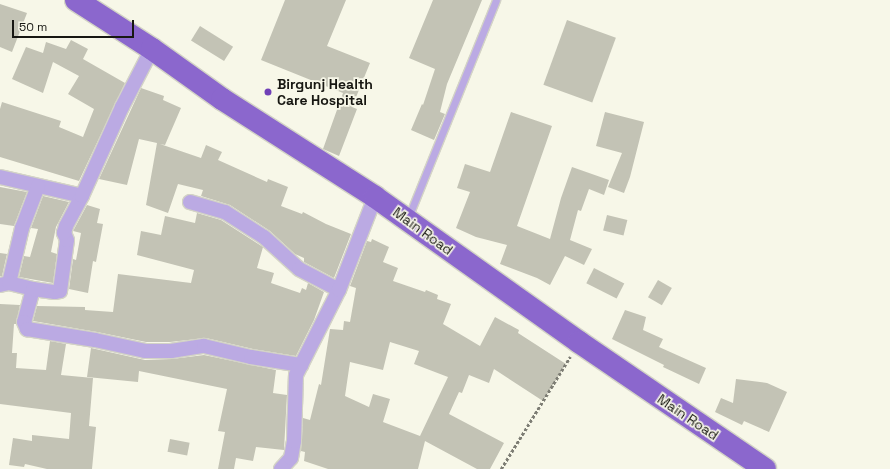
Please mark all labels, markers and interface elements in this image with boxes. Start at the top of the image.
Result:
scale bar [14,12,136,38]
text: 50 m [19,19,47,35]
place label: Birgunj Health Care Hospital [277,76,373,108]
marker: Birgunj Health Care Hospital [262,86,274,98]
street label: Main Road [390,204,456,258]
street label: Main Road [654,390,722,444]

